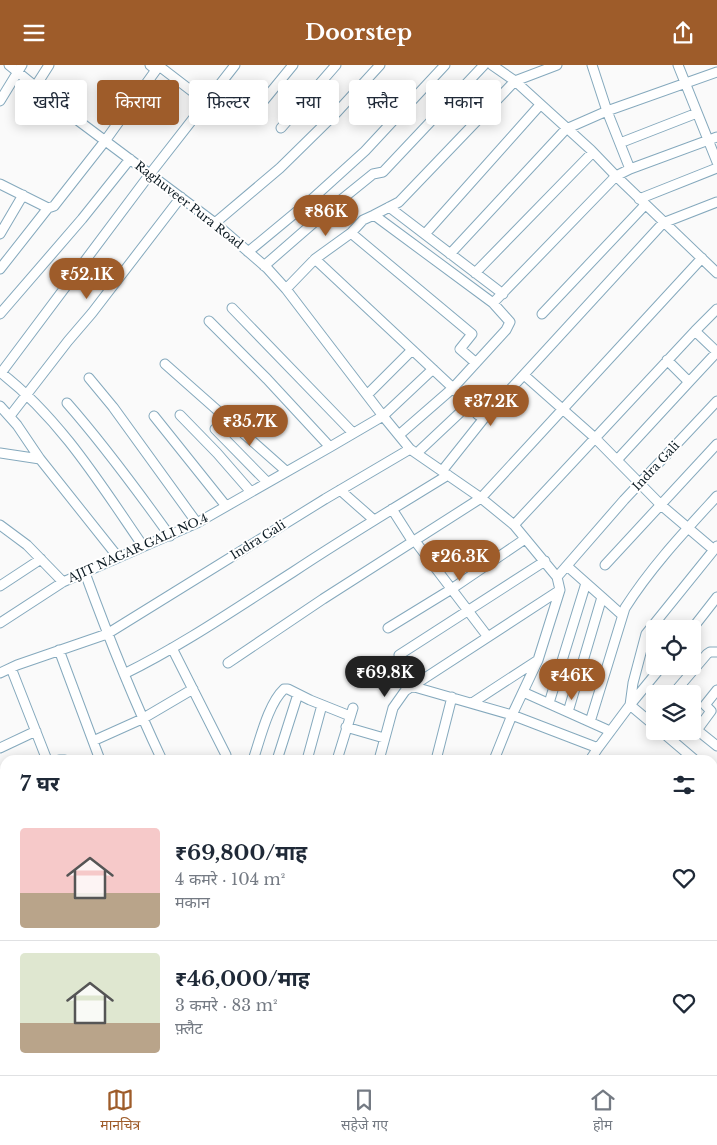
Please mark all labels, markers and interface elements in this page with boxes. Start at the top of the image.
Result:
icon: menu [20,19,48,47]
text: Doorstep [305,19,412,46]
icon: share [669,19,697,47]
chip: खरीदें [15,80,87,125]
chip: किराया [97,80,179,125]
chip: फ़िल्टर [189,80,268,125]
chip: नया [278,80,339,125]
chip: फ़्लैट [349,80,416,125]
chip: मकान [426,80,501,125]
street label: Raghuveer Pura Road [132,158,246,252]
pin: ₹86K [296,195,356,237]
text: ₹86K [304,201,348,221]
pin: ₹52.1K [46,257,128,300]
text: ₹52.1K [60,264,114,284]
pin: ₹37.2K [450,385,532,427]
text: ₹37.2K [464,391,518,411]
pin: ₹35.7K [209,405,291,447]
text: ₹35.7K [223,411,277,431]
street label: Indra Gali [629,438,682,493]
street label: AJIT NAGAR GALI NO.4 [64,510,210,586]
street label: Indra Gali [227,517,288,562]
pin: ₹26.3K [419,539,501,582]
text: ₹26.3K [431,546,489,566]
map controls [646,620,701,740]
button: locate [646,620,701,675]
pin: ₹69.8K [344,655,426,698]
pin: ₹46K [542,659,602,701]
text: ₹69.8K [356,662,414,682]
text: ₹46K [550,665,594,685]
button: layers [646,685,701,740]
text: 7 घर [20,771,59,797]
icon: filters [670,771,698,799]
text: ₹69,800/माह [175,840,307,866]
icon: home [60,848,120,908]
icon: heart [670,864,698,892]
text: 4 कमरे · 104 m² [175,869,285,889]
text: मकान [175,892,210,912]
text: ₹46,000/माह [175,966,310,992]
icon: home [60,973,120,1033]
icon: heart [670,989,698,1017]
text: 3 कमरे · 83 m² [175,995,277,1015]
text: फ़्लैट [175,1018,203,1038]
tab: मानचित्र [100,1086,140,1136]
tab: सहेजे गए [341,1086,388,1136]
tab: होम [589,1086,617,1136]

